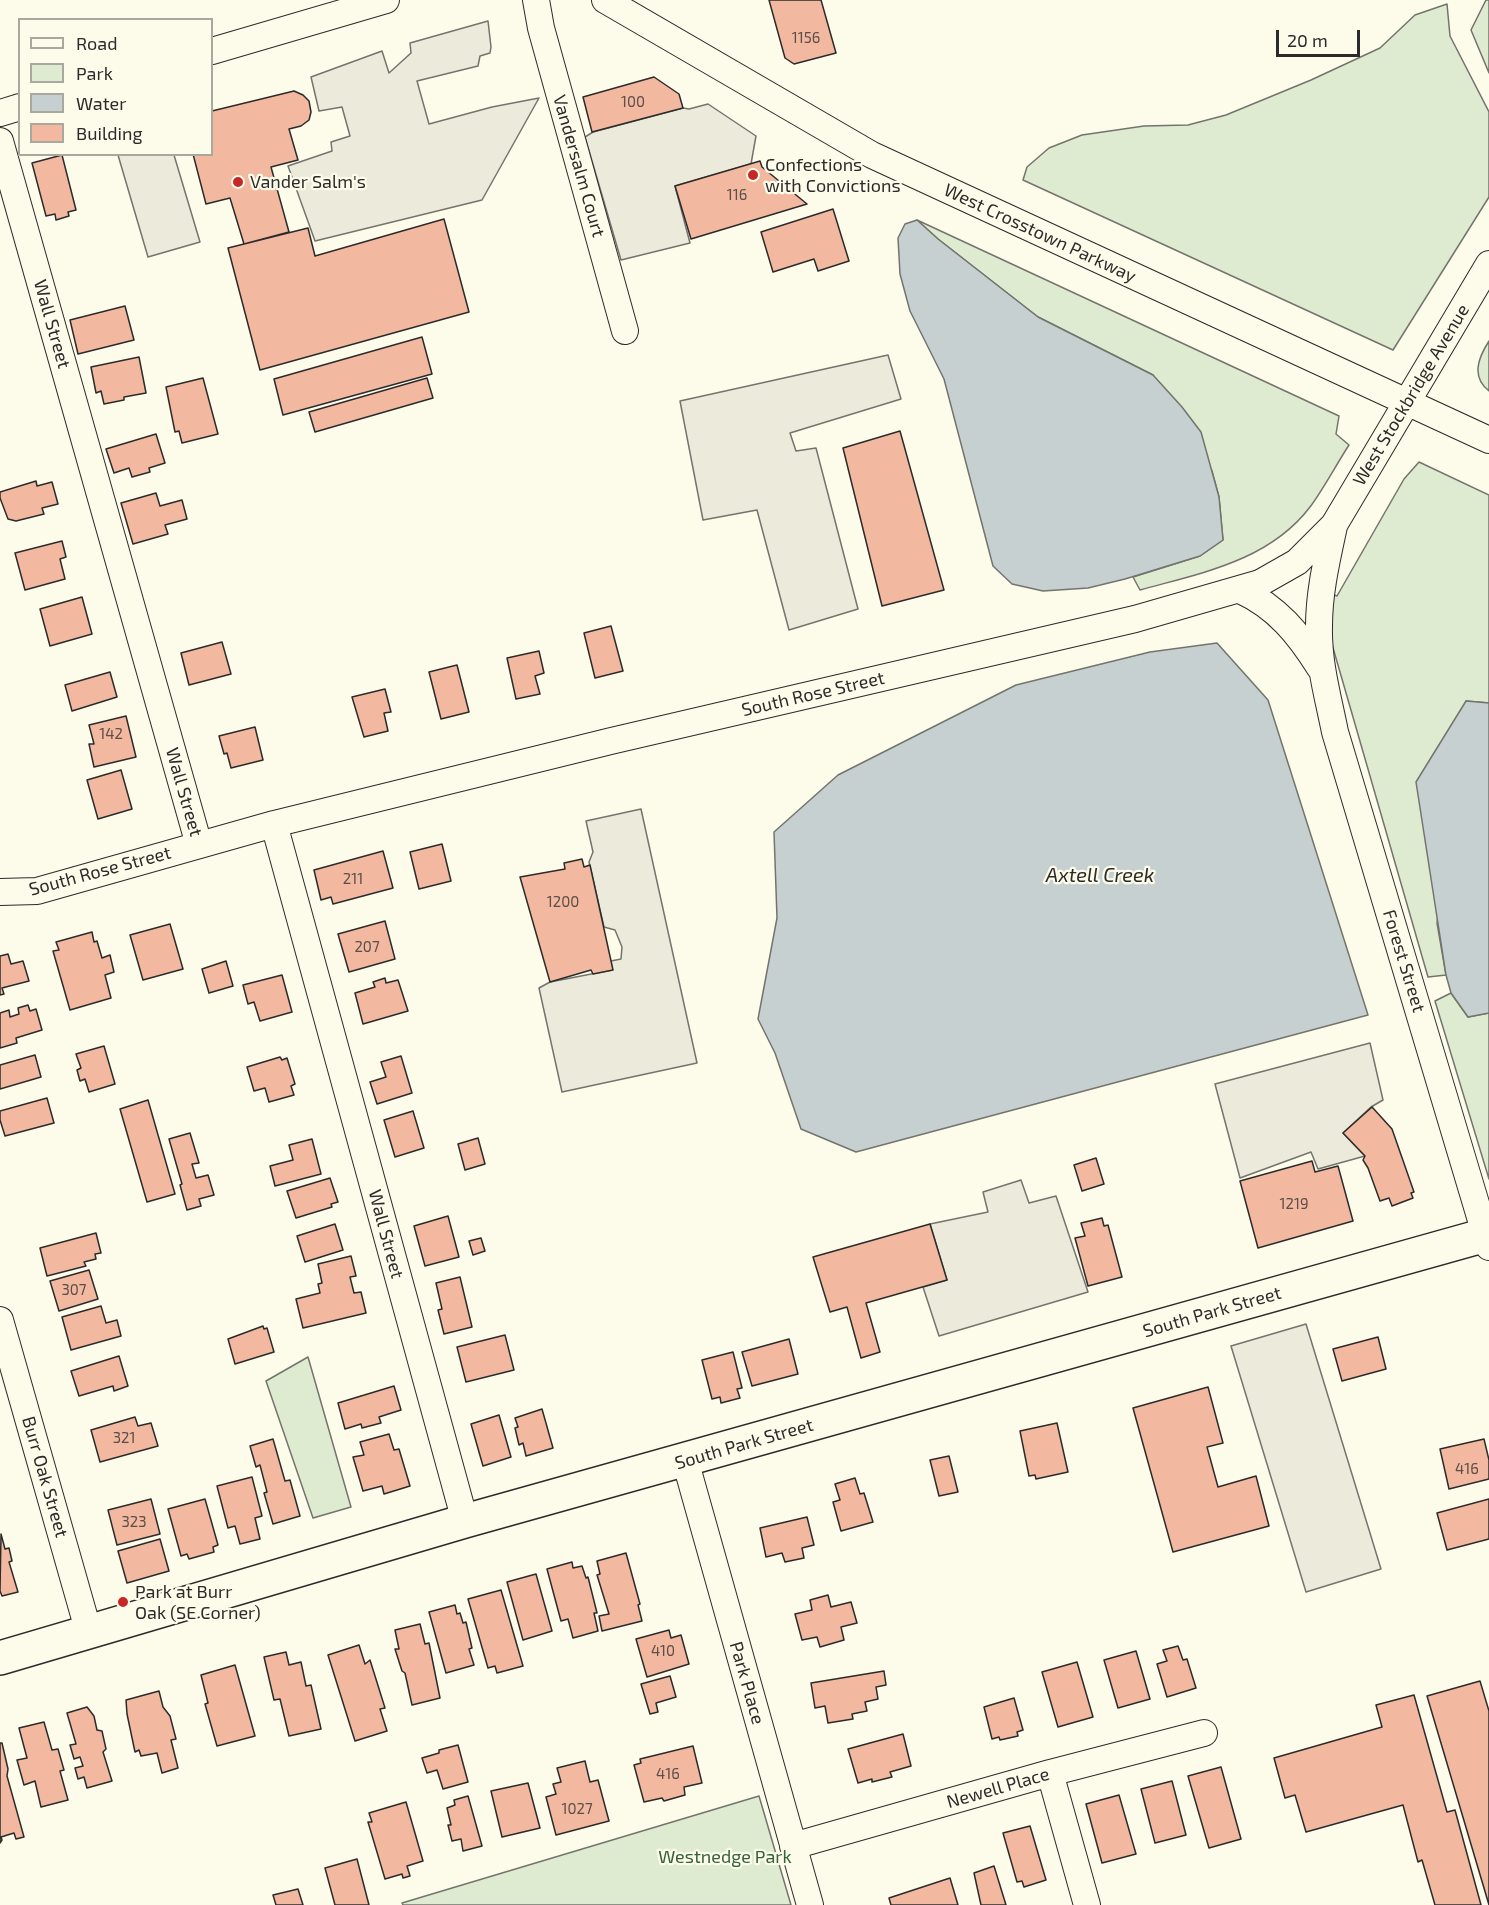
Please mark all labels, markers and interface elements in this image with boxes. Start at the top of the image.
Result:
legend [18,18,213,156]
scale bar [1279,18,1363,56]
house number: 1156 [792,29,820,47]
text: 20 m [1287,29,1328,51]
text: Road [76,32,117,54]
text: Park [76,62,113,84]
text: Water [76,92,126,114]
street label: Vandersalm Court [548,92,610,240]
house number: 100 [621,93,645,111]
text: Building [76,122,143,144]
place label: Confections with Convictions [765,154,901,196]
marker: Confections with Convictions [746,168,760,182]
place label: Vander Salm's [250,171,366,193]
marker: Vander Salm's [231,175,245,189]
street label: West Crosstown Parkway [940,179,1140,287]
house number: 116 [727,186,747,204]
street label: Wall Street [29,277,75,371]
street label: West Stockbridge Avenue [1348,300,1474,490]
street label: South Rose Street [739,667,887,721]
house number: 142 [99,725,123,743]
street label: Wall Street [161,745,207,839]
street label: South Rose Street [27,842,173,900]
water label: Axtell Creek [1046,863,1154,887]
house number: 211 [343,870,363,888]
house number: 1200 [547,893,579,911]
street label: Forest Street [1378,907,1430,1015]
house number: 207 [354,938,380,956]
street label: Wall Street [364,1187,408,1281]
house number: 1219 [1280,1195,1308,1213]
house number: 307 [61,1281,87,1299]
street label: South Park Street [1140,1282,1284,1342]
street label: Burr Oak Street [17,1414,73,1540]
street label: South Park Street [672,1414,816,1474]
house number: 321 [113,1429,135,1447]
house number: 416 [1455,1460,1479,1478]
house number: 323 [121,1513,147,1531]
place label: Park at Burr Oak (SE Corner) [135,1581,261,1624]
marker: Park at Burr Oak (SE Corner) [116,1595,130,1609]
street label: Park Place [725,1639,769,1727]
house number: 410 [651,1642,675,1660]
street label: Newell Place [944,1763,1052,1813]
house number: 416 [656,1765,680,1783]
house number: 1027 [561,1800,593,1818]
park label: Westnedge Park [658,1846,792,1868]

